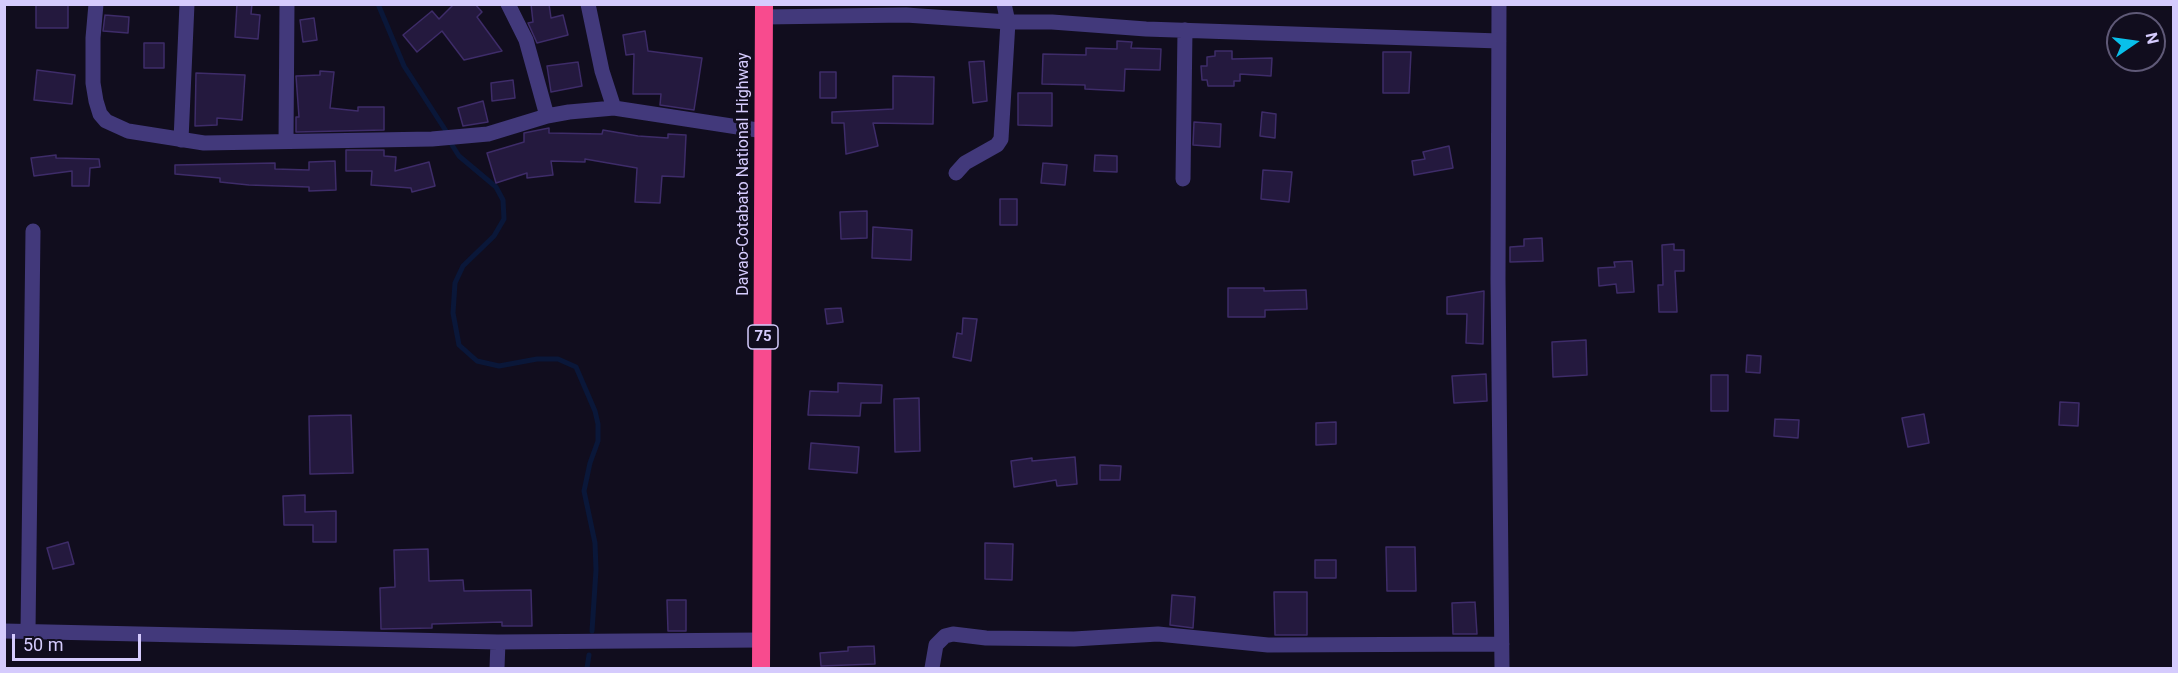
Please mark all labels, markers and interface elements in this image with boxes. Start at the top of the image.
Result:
north arrow [2106,12,2166,72]
text: N [2142,31,2163,46]
street label: Davao-Cotabato National Highway [734,52,754,296]
road number: 75 [748,325,778,349]
scale bar [15,622,144,660]
text: 50 m [23,634,63,655]

